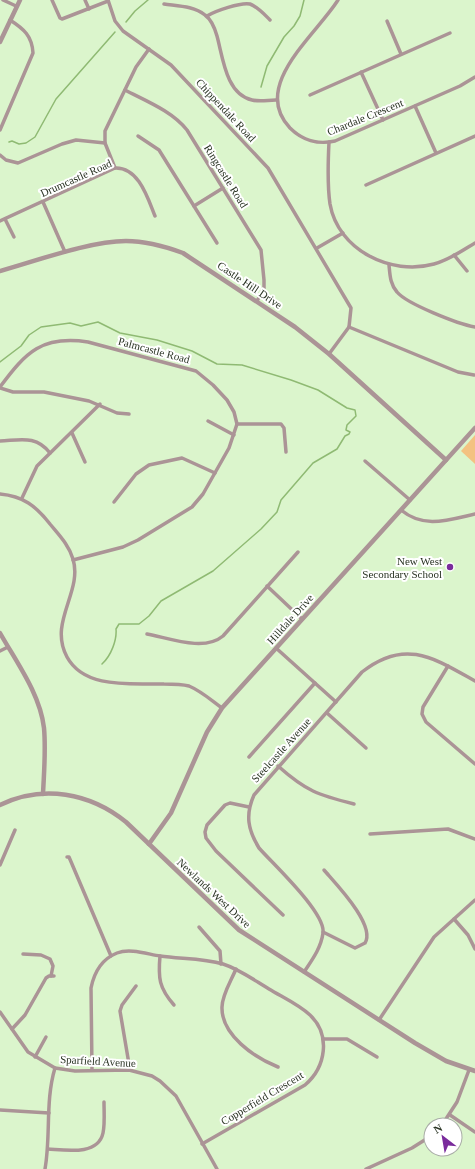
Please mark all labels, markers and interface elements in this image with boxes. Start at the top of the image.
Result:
street label: Chippendale Road [194,76,259,144]
street label: Chardale Crescent [325,96,405,138]
street label: Ringcastle Road [202,142,251,210]
street label: Drumcastle Road [39,157,114,199]
street label: Castle Hill Drive [215,259,285,311]
street label: Palmcastle Road [117,335,192,365]
place label: New West Secondary School [362,555,442,580]
marker: New West Secondary School [445,562,455,572]
street label: Hilldale Drive [264,591,316,647]
street label: Steelcastle Avenue [249,715,313,785]
street label: Newlands West Drive [175,856,253,930]
street label: Sparfield Avenue [60,1053,136,1069]
street label: Copperfield Crescent [219,1069,305,1127]
north arrow [423,1117,463,1157]
text: N [431,1121,444,1136]

